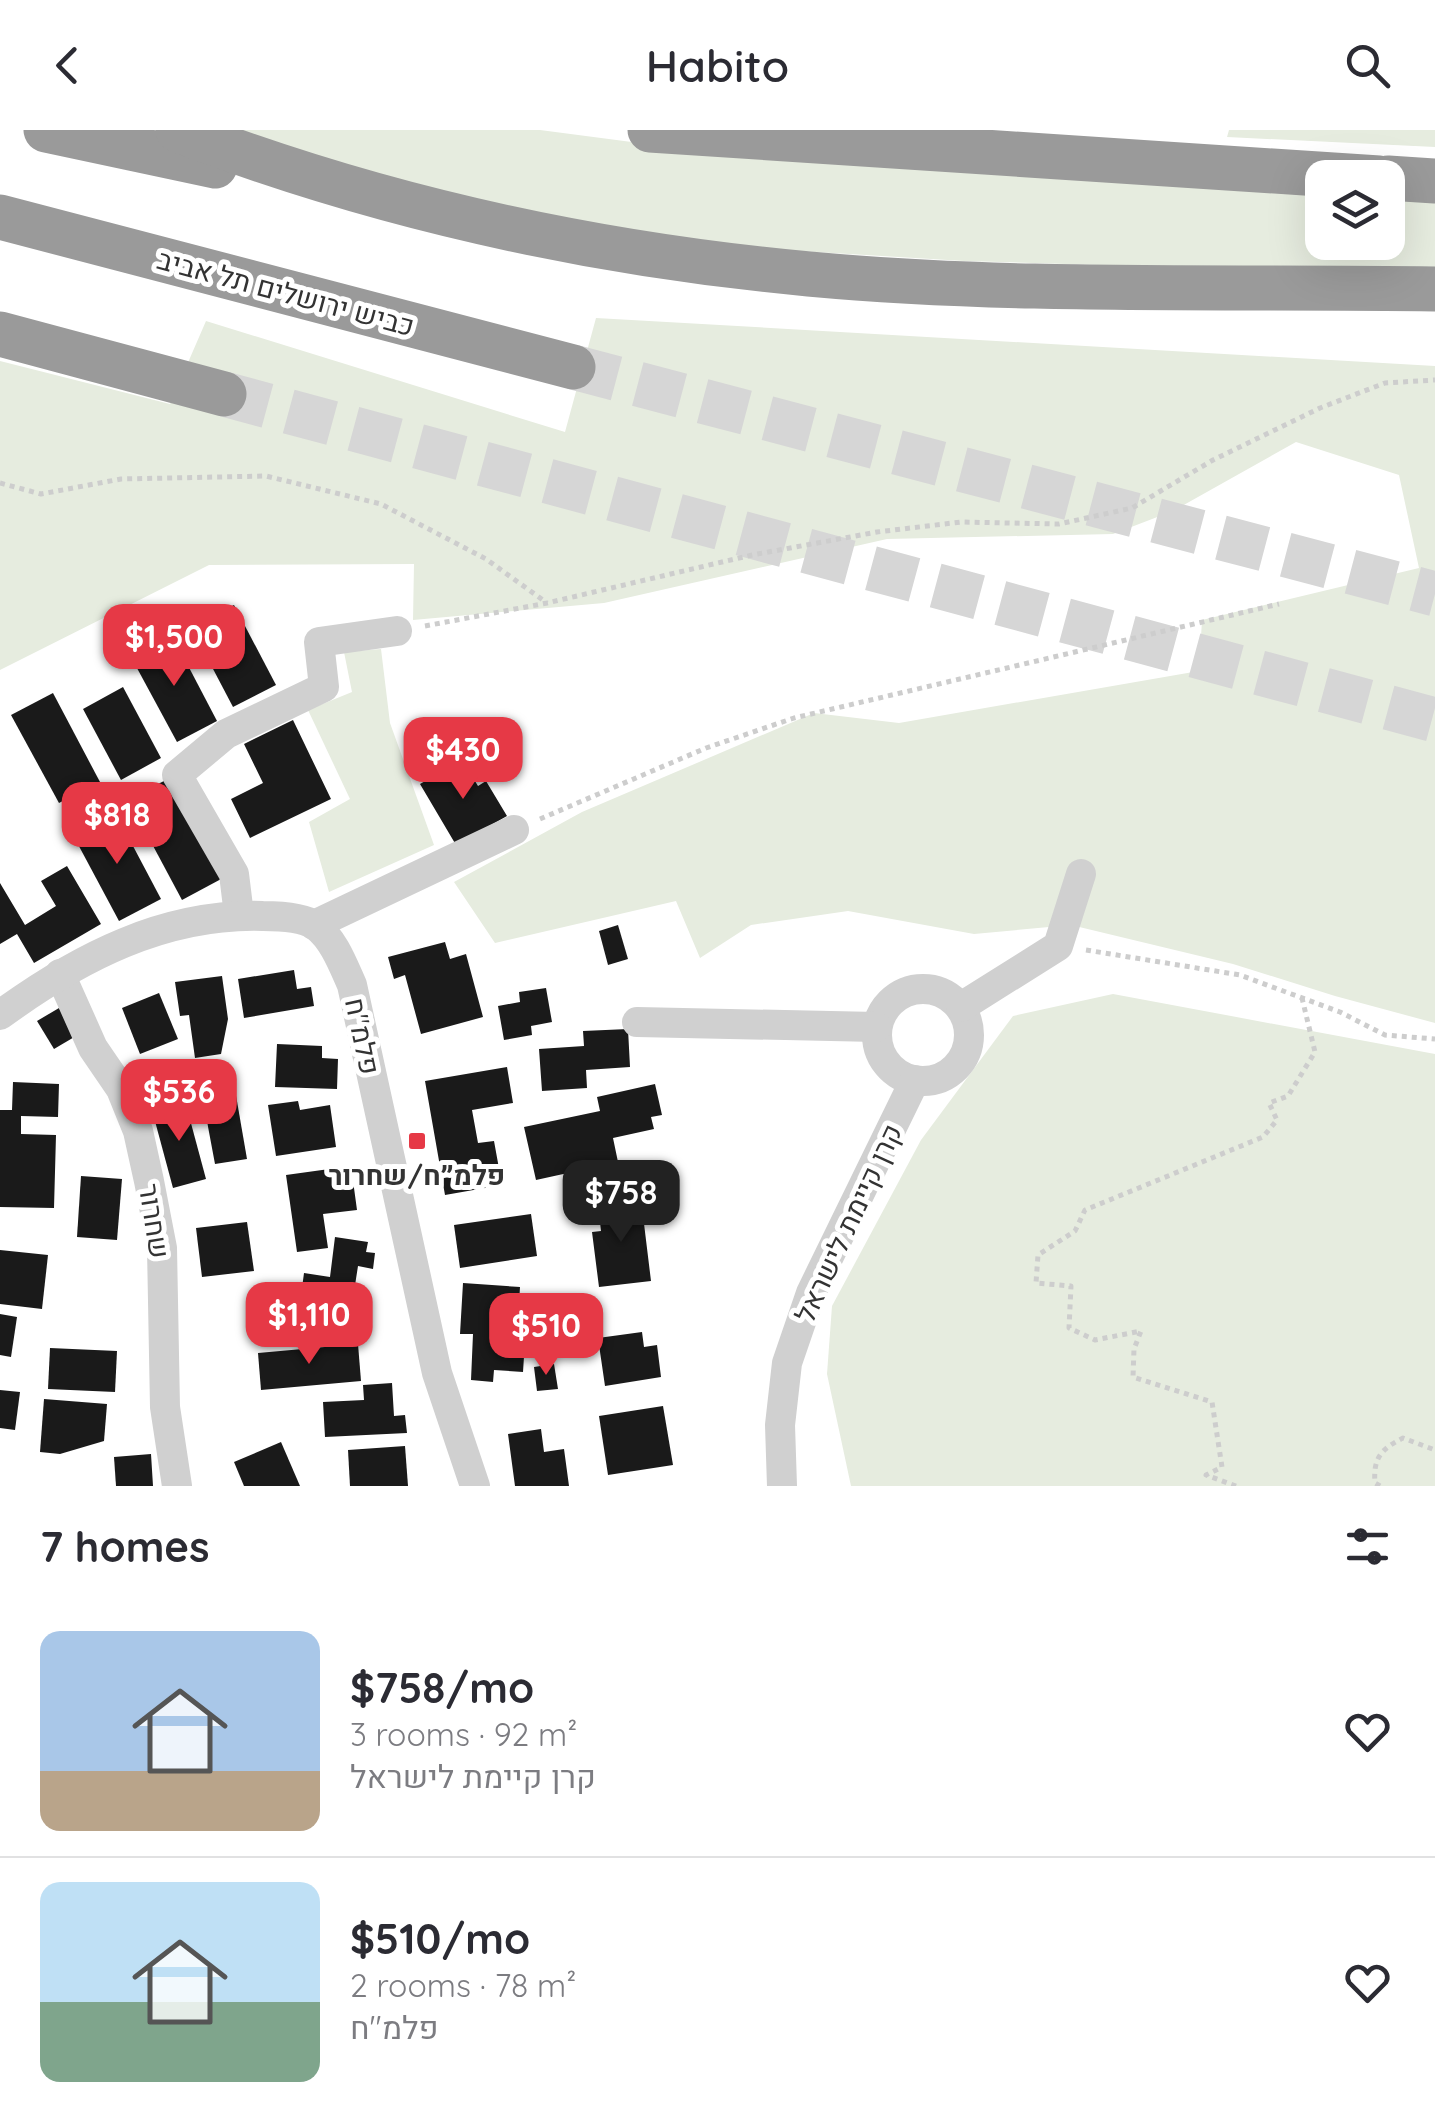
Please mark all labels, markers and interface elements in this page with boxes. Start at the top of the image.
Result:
text: Habito [646,37,789,93]
icon: back [40,38,95,93]
icon: search [1340,38,1395,93]
map controls [1305,160,1405,260]
button: layers [1305,160,1405,260]
street label: כביש ירושלים תל אביב [154,241,418,343]
pin: $1,500 [93,604,255,689]
text: $1,500 [125,616,223,656]
pin: $430 [404,717,522,802]
text: $430 [426,729,500,769]
pin: $818 [58,782,176,867]
text: $818 [84,794,150,834]
street label: פלמ"ח [338,994,388,1078]
pin: $536 [120,1059,238,1144]
text: $536 [143,1071,215,1111]
street label: קרן קיימת לישראל [787,1118,909,1328]
marker: פלמ״ח/שחרור [406,1130,428,1152]
place label: פלמ״ח/שחרור [329,1157,505,1192]
pin: $758 [562,1160,680,1245]
text: $758 [585,1172,657,1212]
street label: שחרור [132,1181,178,1261]
pin: $1,110 [228,1282,390,1367]
pin: $510 [487,1293,605,1378]
text: $1,110 [268,1294,350,1334]
text: $510 [511,1305,581,1345]
icon: filters [1340,1519,1395,1574]
text: 7 homes [40,1520,209,1573]
text: $758/mo [350,1661,534,1714]
icon: home [120,1671,240,1791]
icon: heart [1340,1704,1395,1759]
text: 3 rooms · 92 m² [350,1714,577,1754]
text: קרן קיימת לישראל [350,1756,596,1796]
text: $510/mo [350,1912,530,1965]
icon: home [120,1922,240,2042]
icon: heart [1340,1955,1395,2010]
text: 2 rooms · 78 m² [350,1965,576,2005]
text: פלמ"ח [350,2007,438,2047]

